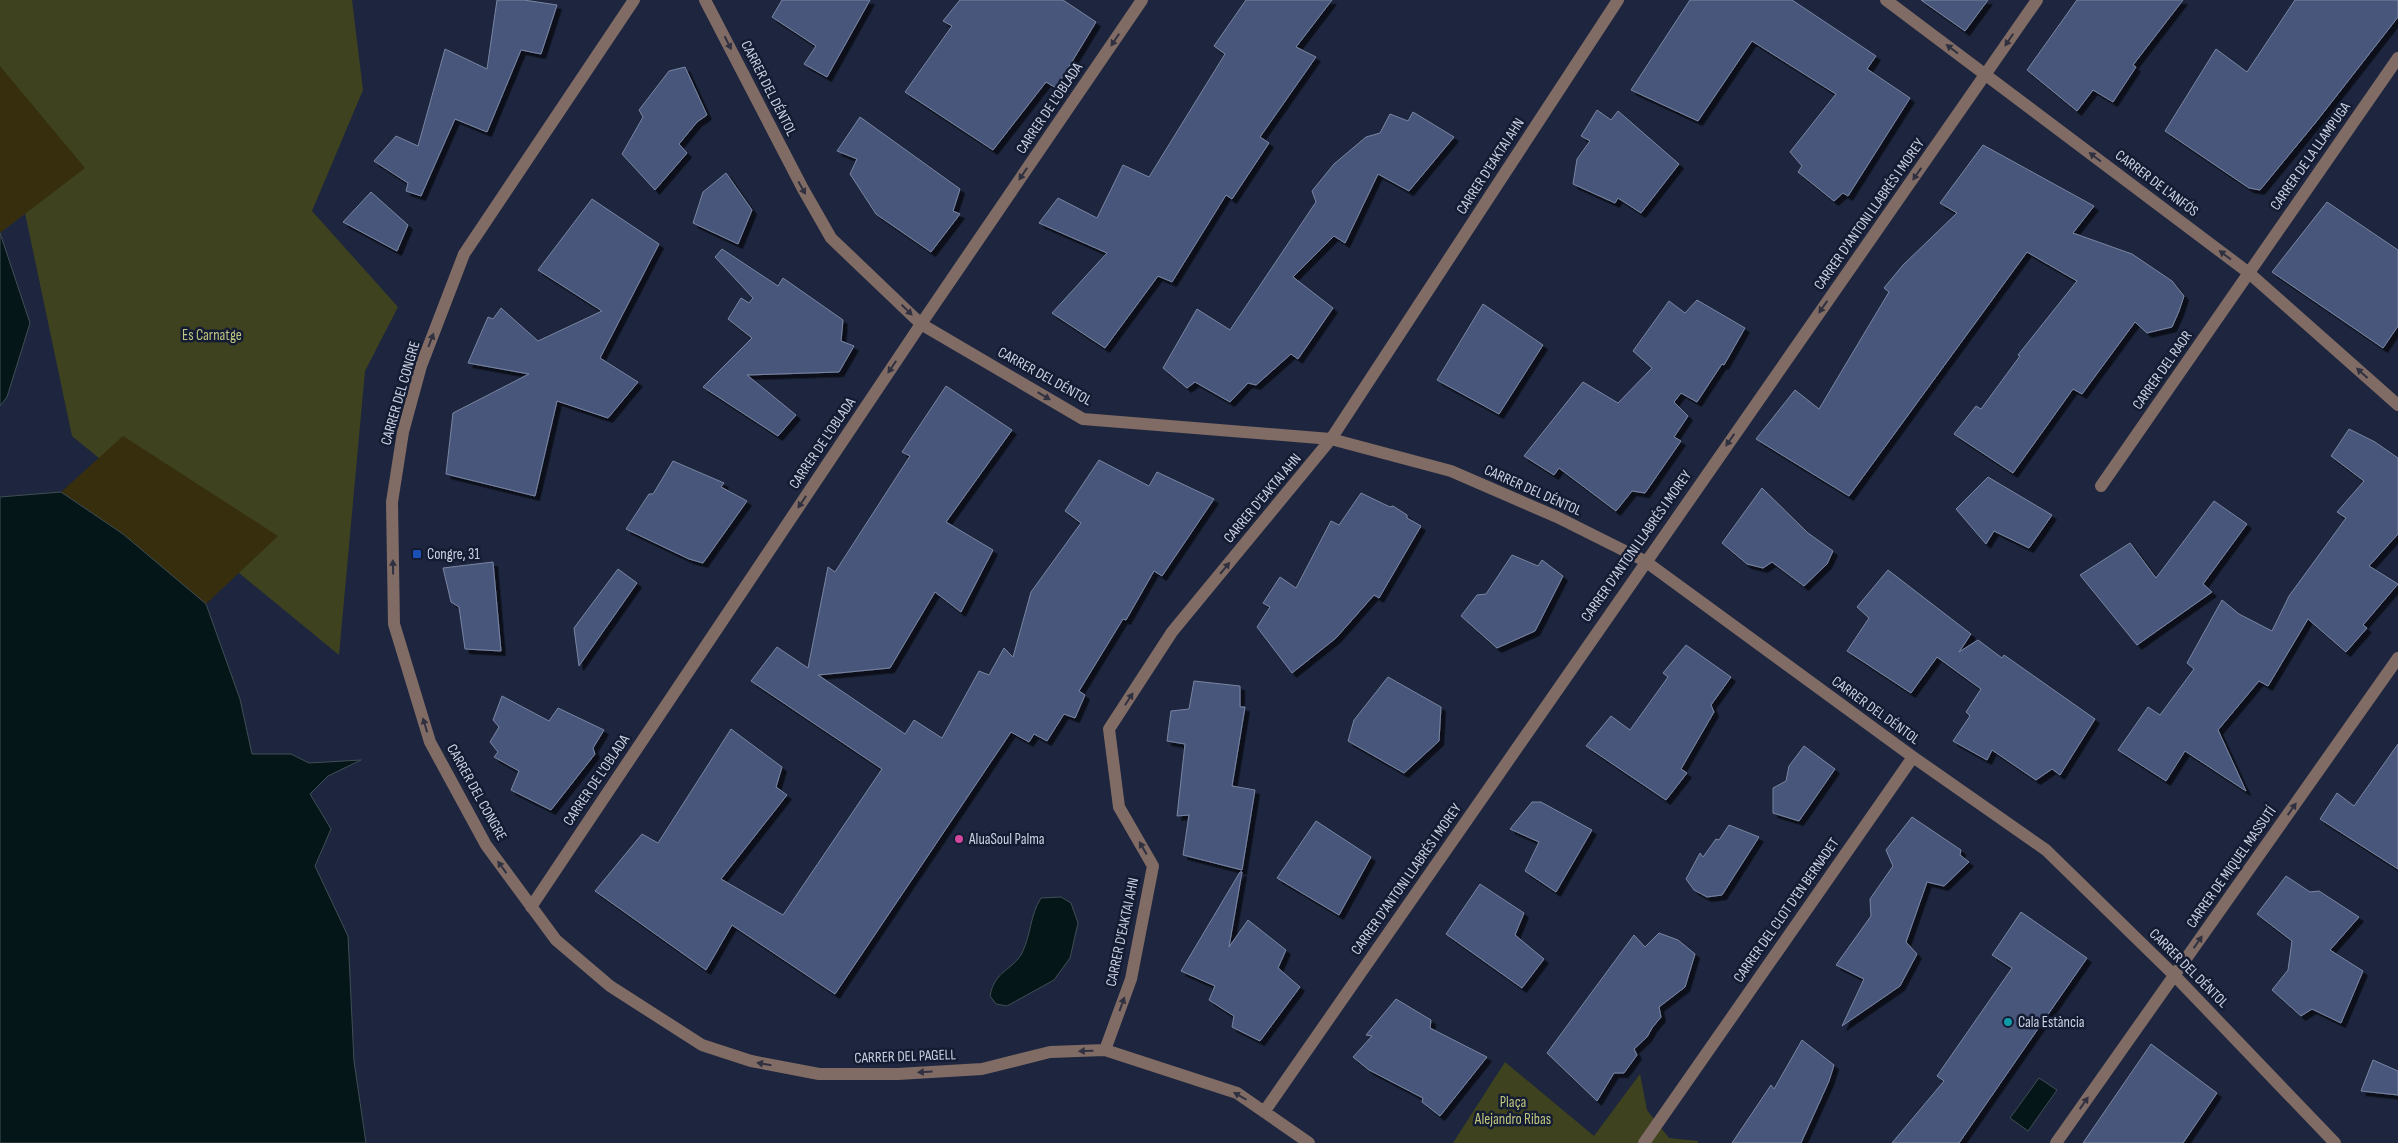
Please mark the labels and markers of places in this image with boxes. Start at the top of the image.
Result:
place label: Congre, 31 [427,545,480,564]
marker: Congre, 31 [411,548,423,560]
place label: AluaSoul Palma [968,830,1045,849]
marker: AluaSoul Palma [953,833,965,845]
place label: Cala Estància [2018,1013,2085,1032]
marker: Cala Estància [2002,1016,2014,1028]

